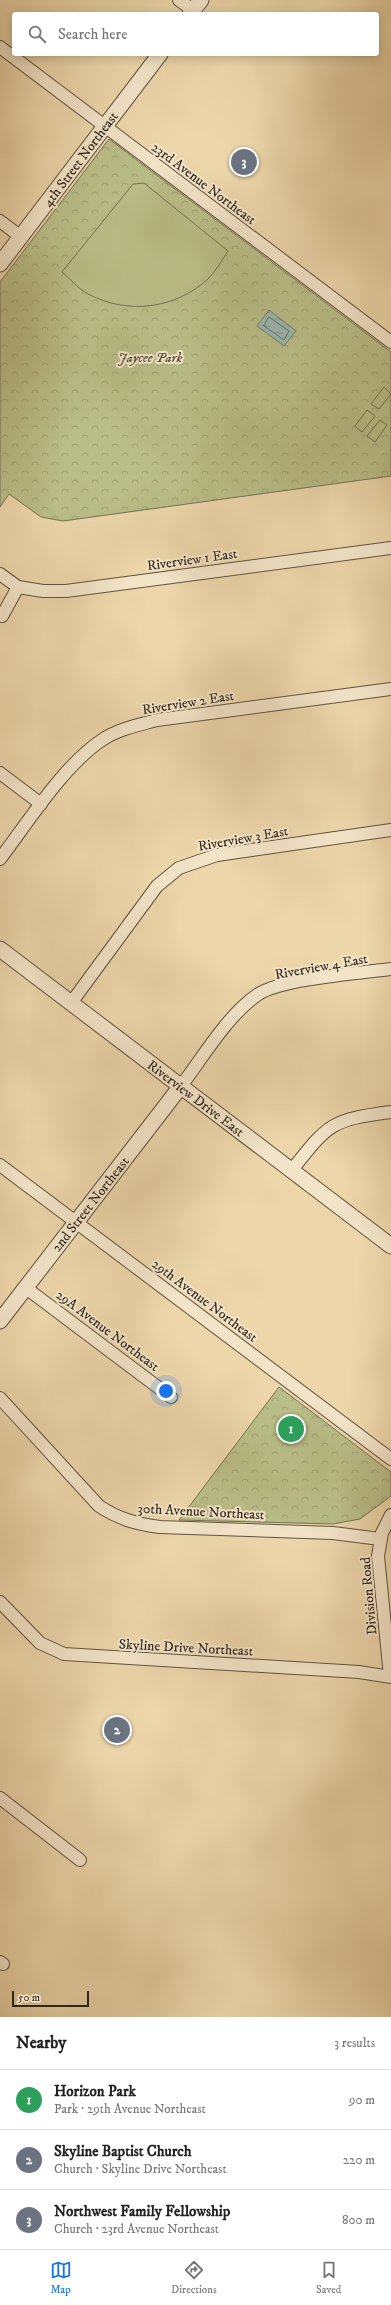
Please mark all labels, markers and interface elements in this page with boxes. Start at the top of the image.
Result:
search box [12,12,379,56]
icon: search [26,23,48,45]
text: Search here [58,25,127,44]
street label: 4th Street Northeast [39,108,123,211]
street label: 23rd Avenue Northeast [148,138,260,228]
pin: 3 [231,147,257,177]
park label: Jaycee Park [118,349,182,367]
street label: Riverview 1 East [146,545,239,575]
street label: Riverview 2 East [141,687,236,719]
street label: Riverview 3 East [197,822,290,856]
street label: Riverview 4 East [273,950,369,984]
street label: Riverview Drive East [143,1056,248,1141]
street label: 2nd Street Northeast [48,1153,134,1256]
street label: 29th Avenue Northeast [148,1255,261,1347]
street label: 29A Avenue Northeast [52,1286,163,1376]
your location [156,1381,176,1401]
pin: 1 [278,1414,304,1444]
street label: 30th Avenue Northeast [137,1500,265,1524]
street label: Division Road [357,1556,381,1636]
street label: Skyline Drive Northeast [118,1635,254,1661]
pin: 2 [104,1715,130,1745]
scale bar [12,1989,89,2008]
text: 50 m [18,1991,40,2005]
text: Nearby [16,2032,66,2054]
text: 3 results [334,2035,375,2051]
text: Horizon Park [54,2082,136,2101]
text: 1 [27,2092,31,2108]
text: 90 m [349,2092,375,2108]
text: Park · 29th Avenue Northeast [54,2101,206,2117]
text: Skyline Baptist Church [54,2142,192,2161]
text: 2 [26,2152,32,2168]
text: 220 m [343,2152,375,2168]
text: Church · Skyline Drive Northeast [54,2161,227,2177]
text: Northwest Family Fellowship [54,2202,230,2221]
text: 3 [27,2212,31,2228]
text: 800 m [342,2212,375,2228]
text: Church · 23rd Avenue Northeast [54,2221,219,2237]
tab: Map [50,2259,72,2297]
tab: Directions [171,2259,217,2297]
tab: Saved [316,2259,341,2297]

